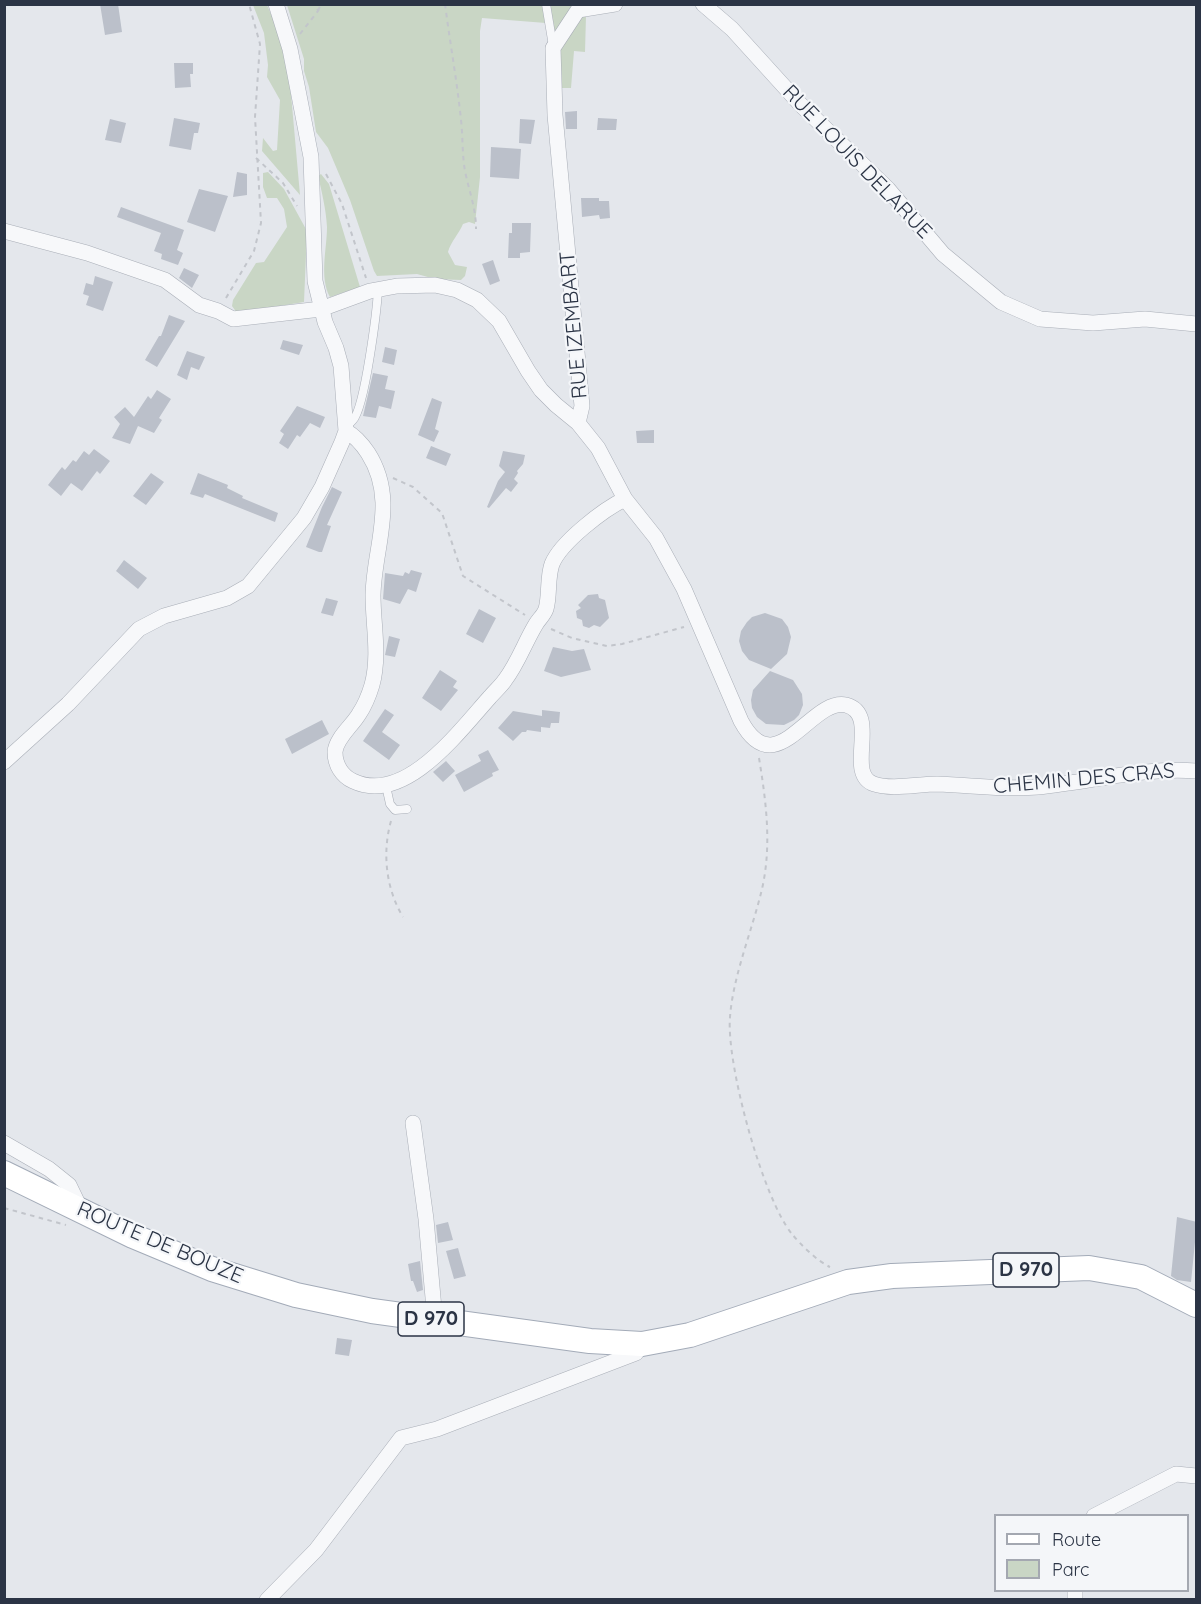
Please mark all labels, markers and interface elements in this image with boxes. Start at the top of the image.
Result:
street label: RUE LOUIS DELARUE [777,80,937,244]
street label: RUE IZEMBART [555,250,593,400]
street label: CHEMIN DES CRAS [992,759,1176,799]
street label: ROUTE DE BOUZE [73,1197,247,1289]
road number: D 970 [993,1253,1059,1287]
road number: D 970 [398,1302,464,1336]
legend [994,1514,1189,1592]
text: Route [1052,1528,1101,1551]
text: Parc [1052,1558,1089,1581]

